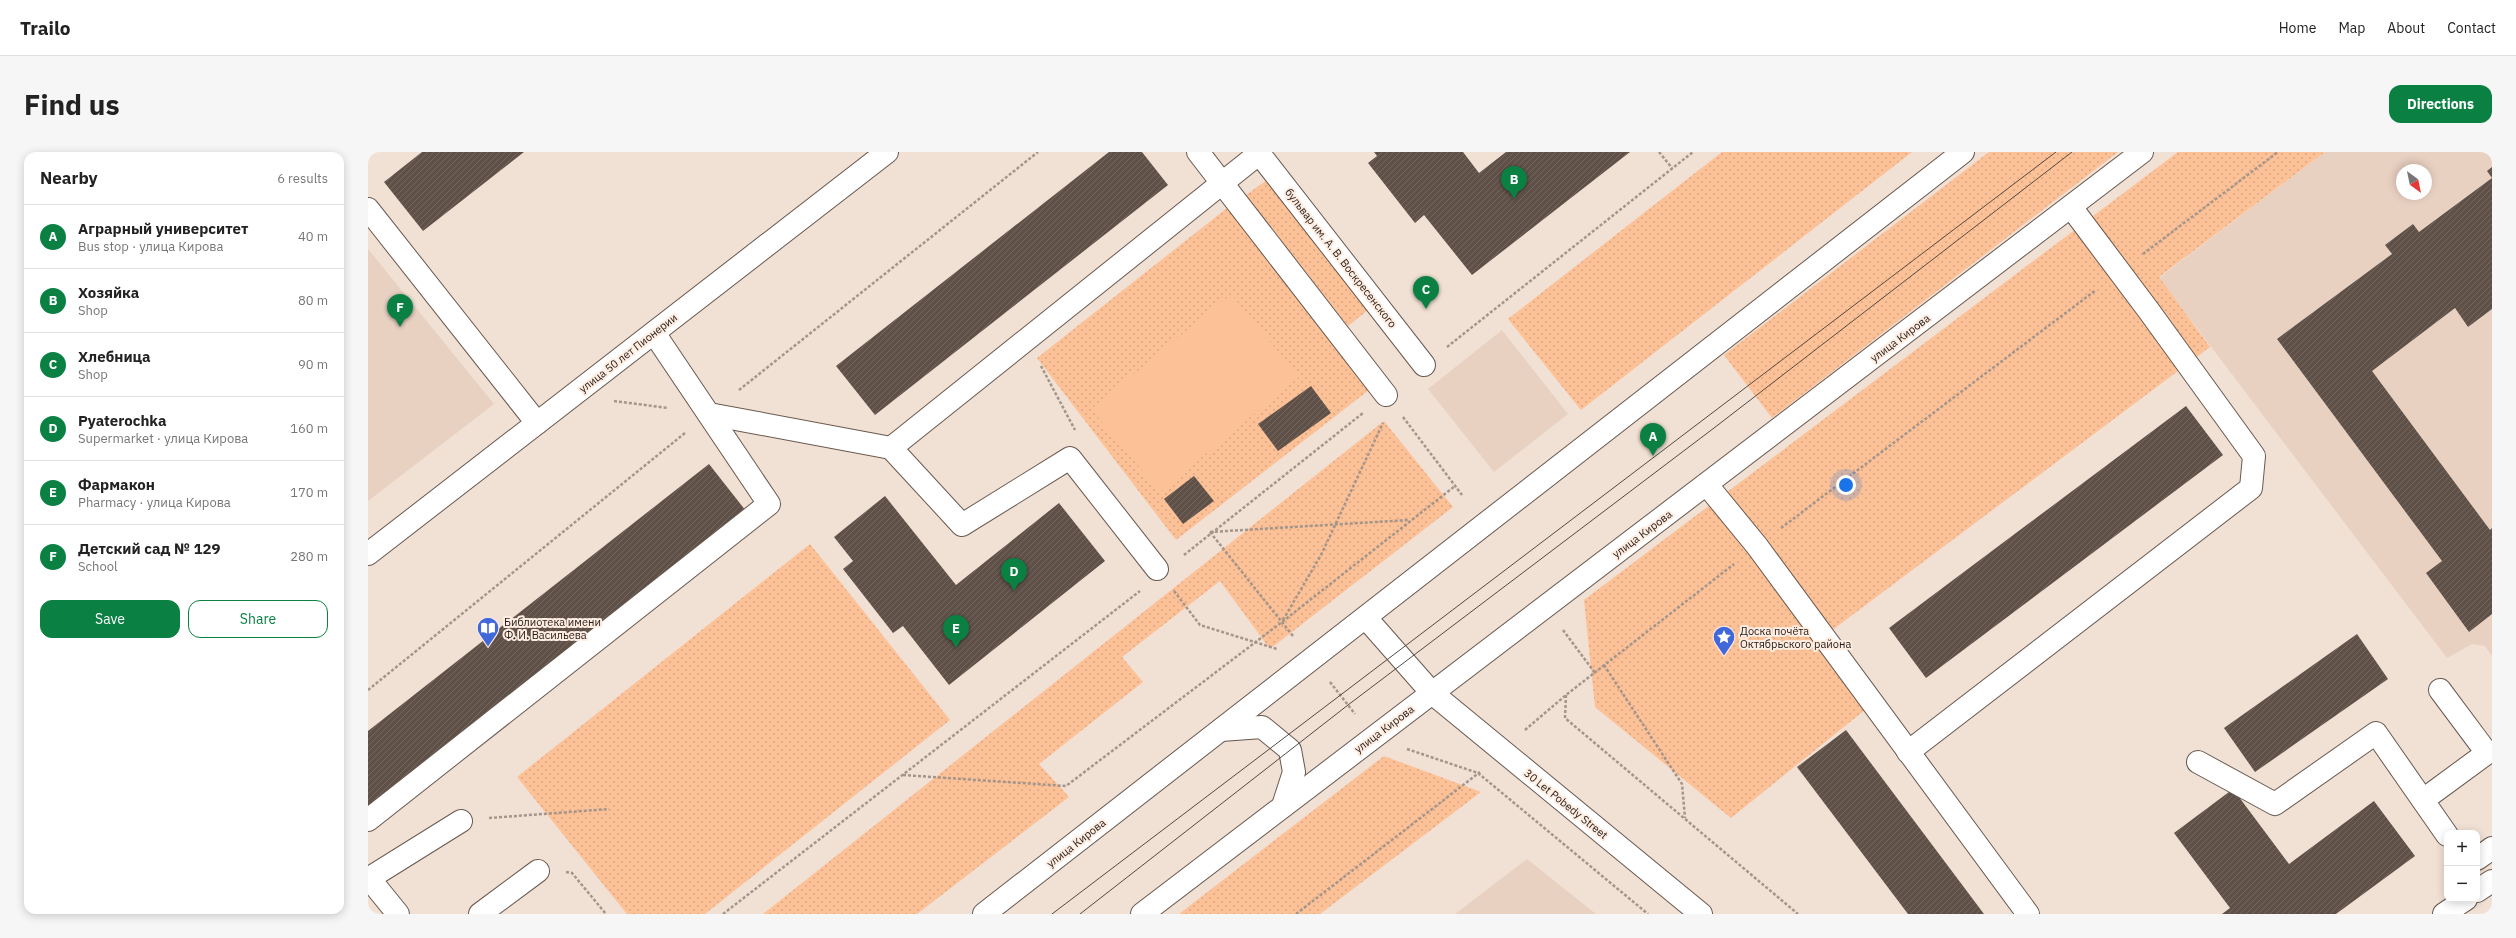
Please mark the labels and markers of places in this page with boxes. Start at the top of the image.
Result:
pin: B [1501,166,1527,199]
pin: C [1413,276,1439,309]
pin: F [387,294,413,327]
pin: A [1640,423,1666,456]
pin: D [1001,558,1027,591]
library icon: Библиотека имени Ф. И. Васильева [475,615,501,648]
place label: Библиотека имени Ф. И. Васильева [504,615,601,642]
pin: E [943,615,969,648]
place icon: Доска почёта Октябрьского района [1711,624,1737,657]
place label: Доска почёта Октябрьского района [1740,624,1851,651]

